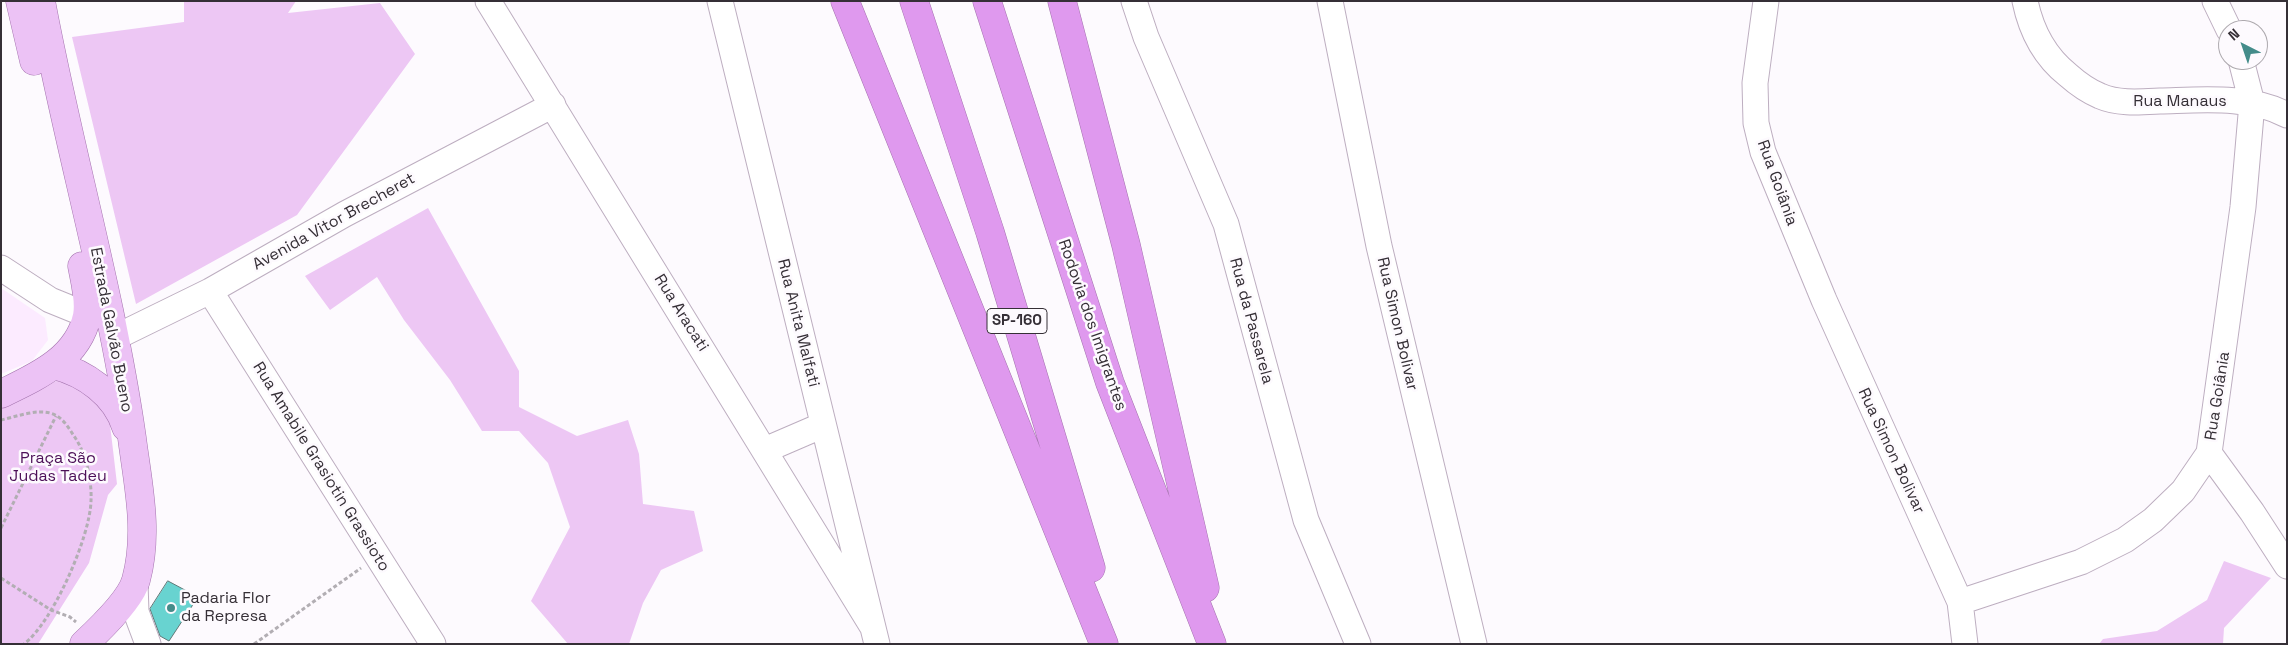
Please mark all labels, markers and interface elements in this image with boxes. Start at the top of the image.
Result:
north arrow [2218,20,2268,70]
text: N [2224,25,2243,44]
street label: Rua Manaus [2133,92,2227,112]
street label: Rua Goiânia [1753,138,1801,228]
street label: Avenida Vitor Brecheret [249,169,419,275]
street label: Rodovia dos Imigrantes [1054,237,1130,413]
street label: Estrada Galvão Bueno [86,246,136,414]
street label: Rua Simon Bolivar [1372,255,1422,393]
street label: Rua da Passarela [1225,256,1277,386]
street label: Rua Anita Malfati [773,257,823,389]
street label: Rua Aracati [650,271,712,355]
road number: SP-160 [987,308,1047,334]
street label: Rua Goiânia [2202,350,2234,442]
street label: Rua Amabile Grasiotin Grassioto [248,359,394,575]
street label: Rua Simon Bolivar [1853,385,1929,517]
park label: Praça São Judas Tadeu [9,449,107,487]
place label: Padaria Flor da Represa [181,589,271,627]
marker: Padaria Flor da Represa [165,602,177,614]

